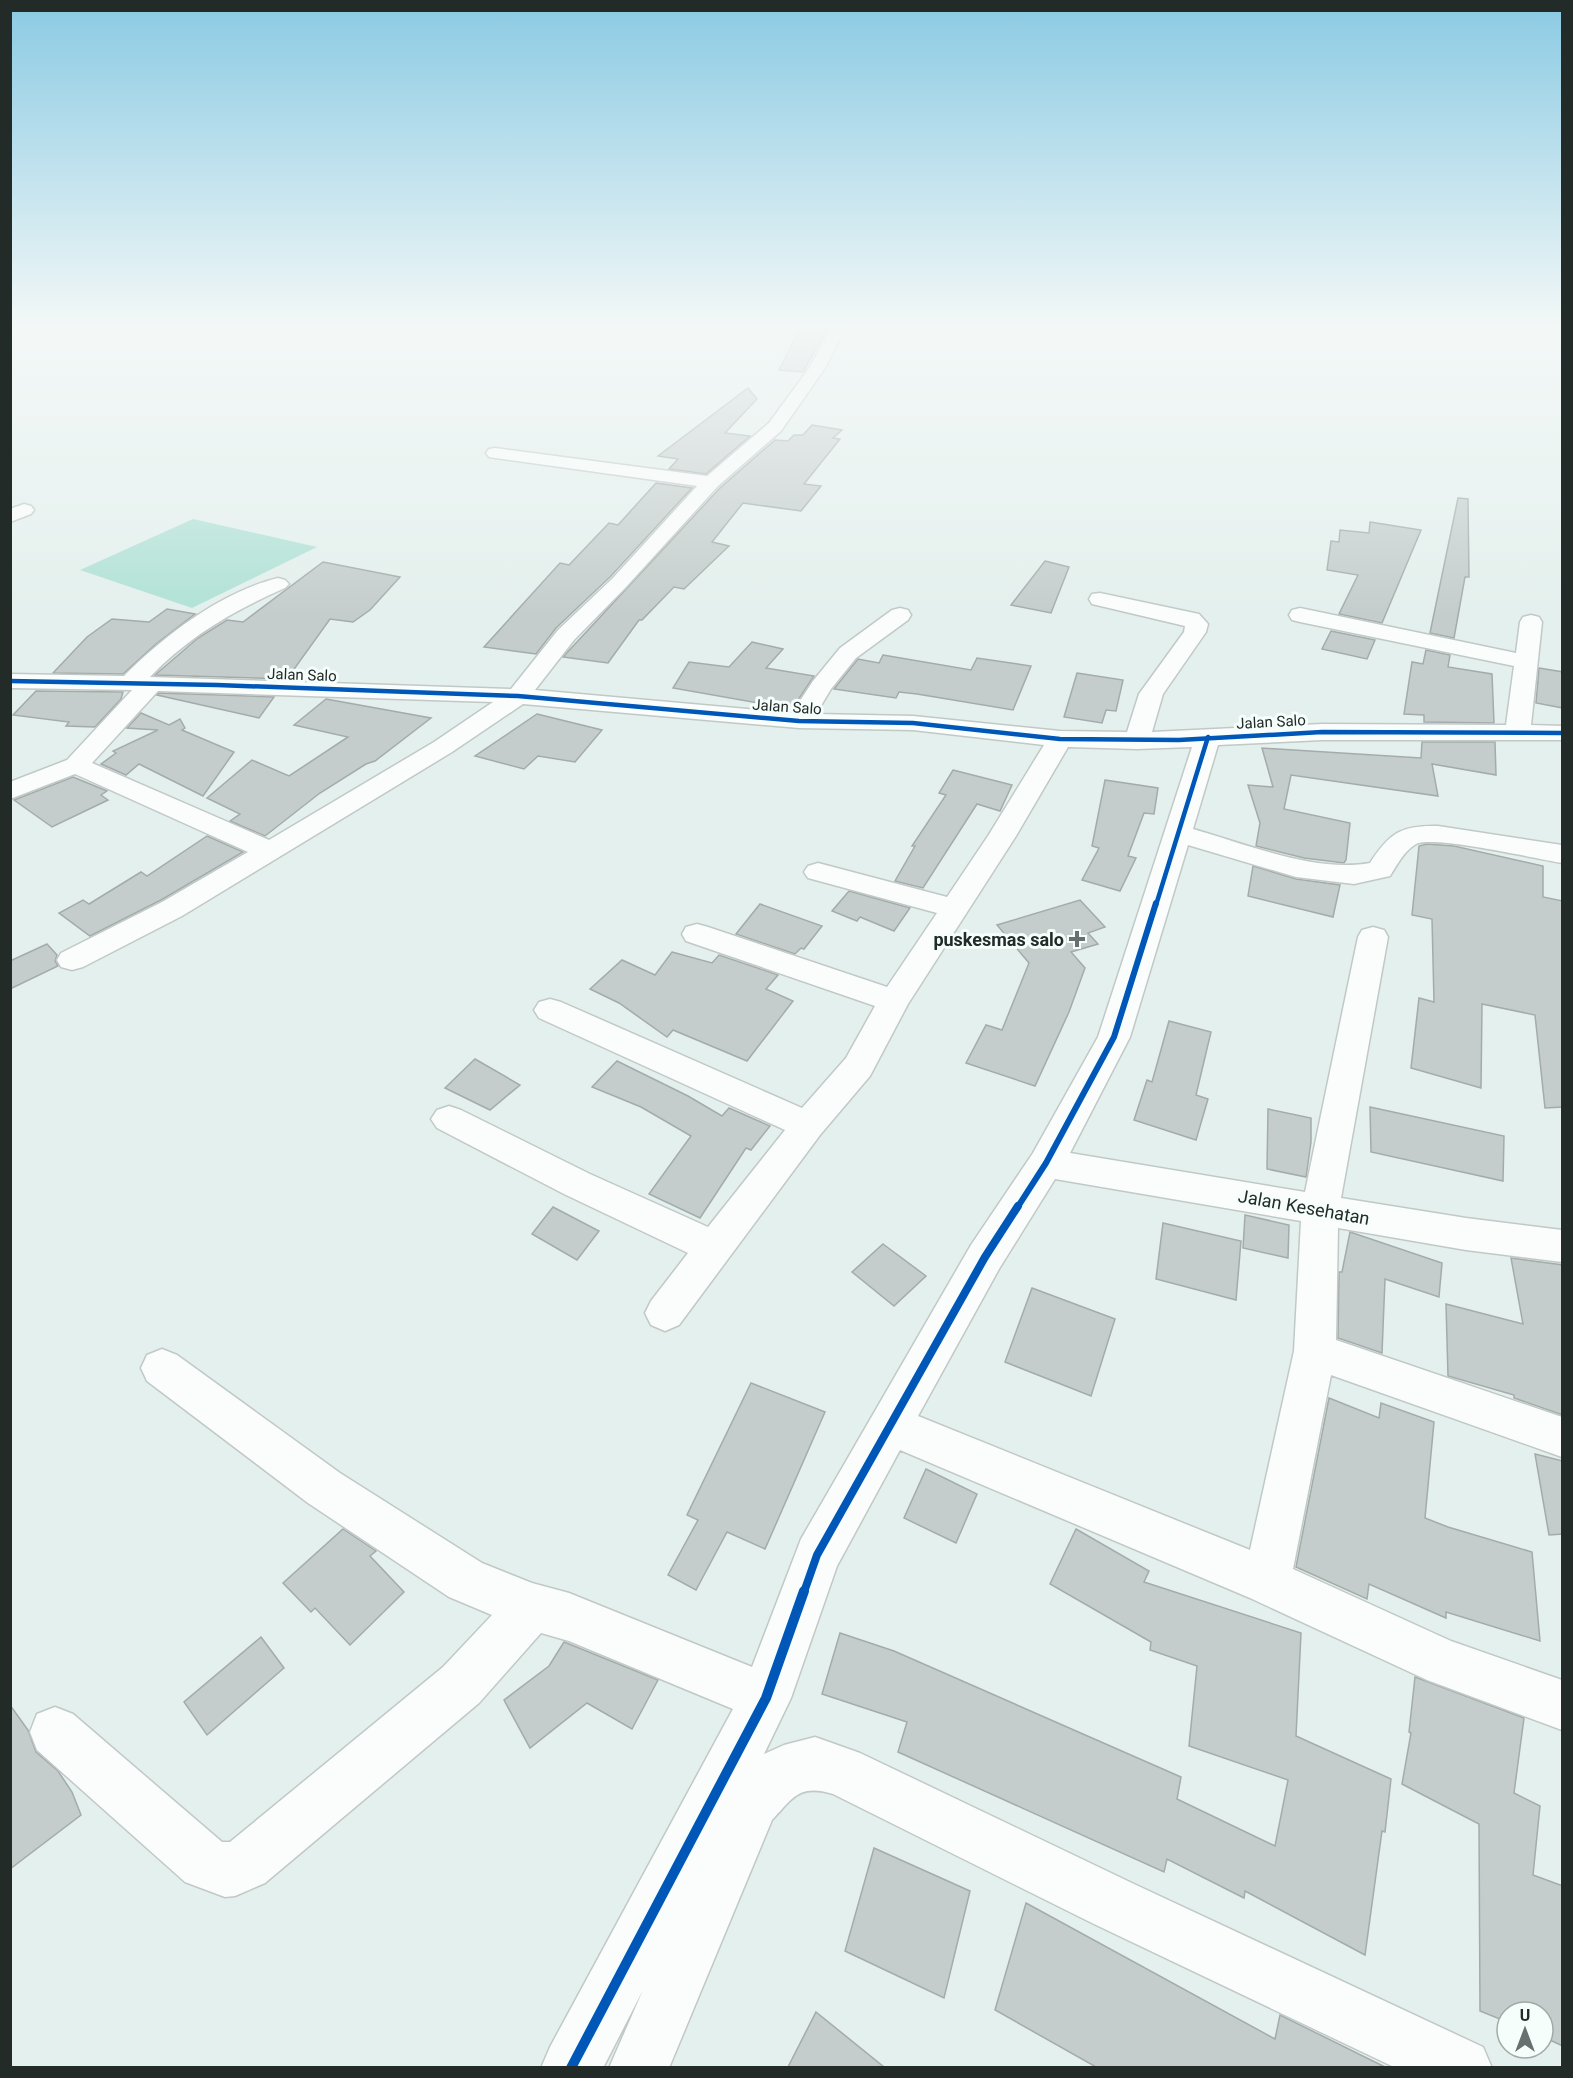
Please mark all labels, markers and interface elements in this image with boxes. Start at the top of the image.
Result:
street label: Jalan Salo [267,665,337,685]
street label: Jalan Salo [752,696,822,718]
street label: Jalan Salo [1236,711,1306,733]
place label: puskesmas salo [933,929,1064,950]
marker: puskesmas salo [1068,930,1086,948]
street label: Jalan Kesehatan [1237,1185,1371,1229]
north arrow [1495,2000,1555,2060]
text: U [1520,2006,1530,2025]

